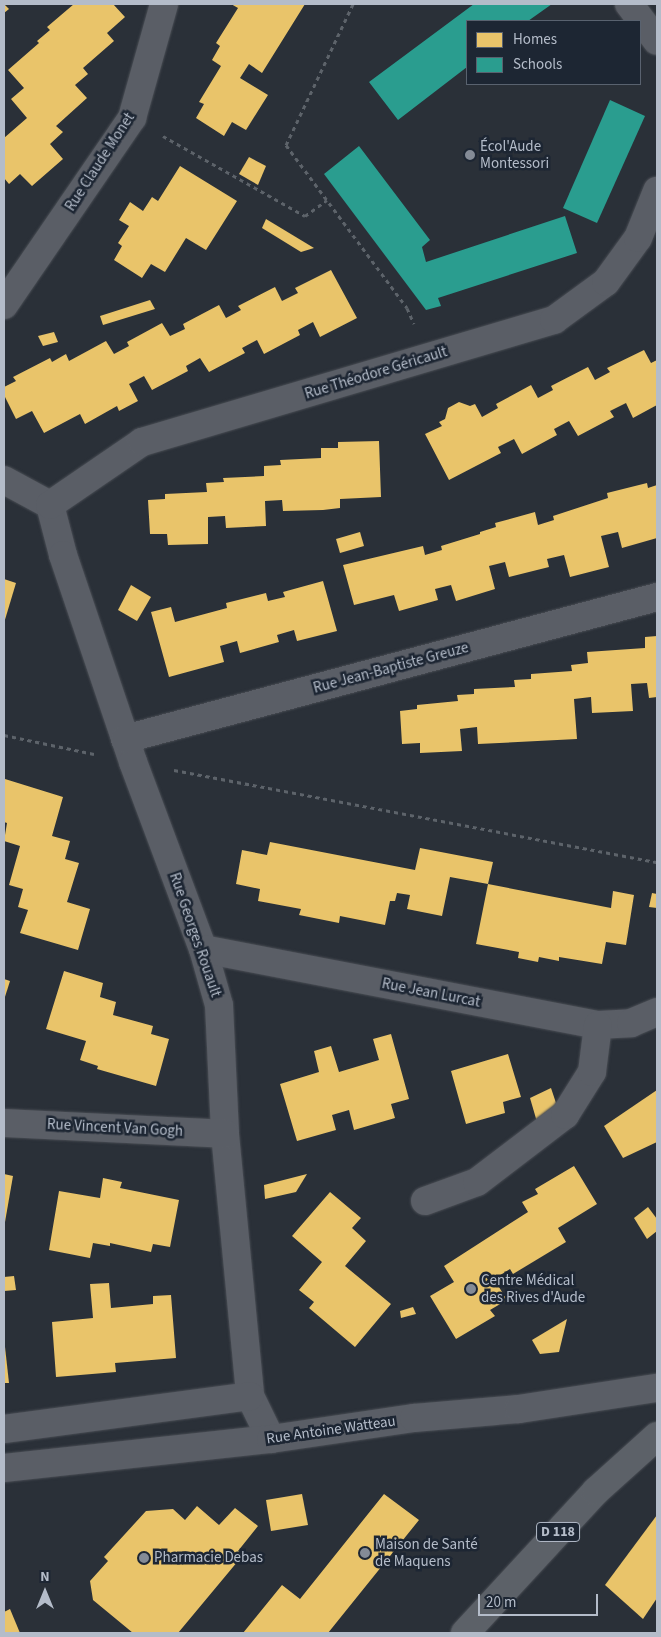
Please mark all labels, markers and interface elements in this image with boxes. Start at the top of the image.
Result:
legend [466,20,641,85]
text: Homes [513,29,557,50]
text: Schools [513,54,562,75]
street label: Rue Claude Monet [62,109,138,215]
place label: Écol'Aude Montessori [480,137,549,172]
marker: Écol'Aude Montessori [464,149,476,161]
street label: Rue Théodore Géricault [303,343,449,403]
street label: Rue Jean-Baptiste Greuze [311,639,471,697]
street label: Rue Georges Rouault [165,870,225,1000]
street label: Rue Jean Lurcat [380,975,482,1011]
street label: Rue Vincent Van Gogh [46,1115,184,1141]
place label: Centre Médical des Rives d'Aude [481,1271,585,1306]
marker: Centre Médical des Rives d'Aude [465,1283,477,1295]
street label: Rue Antoine Watteau [265,1412,397,1448]
road number: D 118 [536,1520,580,1544]
place label: Maison de Santé de Maquens [375,1535,478,1570]
marker: Maison de Santé de Maquens [359,1547,371,1559]
place label: Pharmacie Debas [154,1549,263,1567]
marker: Pharmacie Debas [138,1552,150,1564]
north arrow [20,1567,70,1617]
text: N [40,1567,50,1587]
scale bar [481,1584,601,1616]
text: 20 m [486,1592,516,1613]

